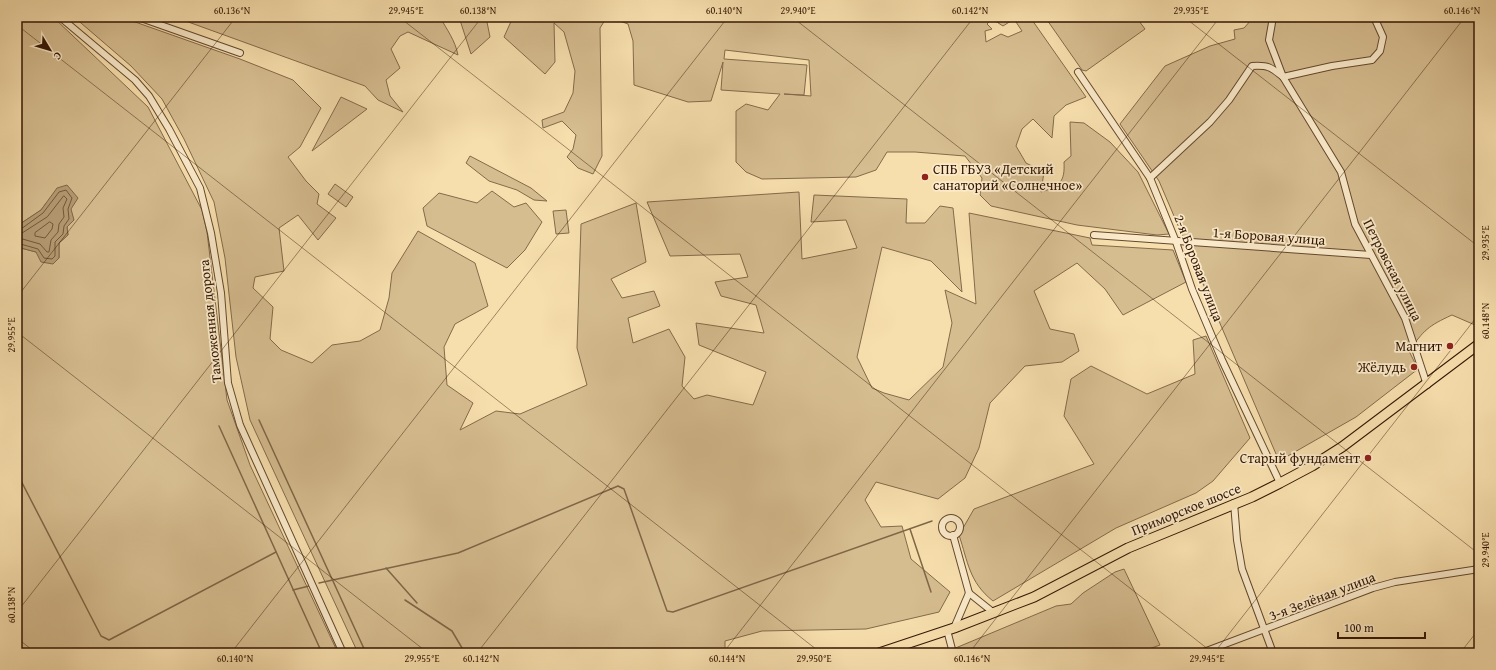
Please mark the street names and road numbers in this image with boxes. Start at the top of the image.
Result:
street label: 2-я Боровая улица [1169,212,1229,325]
street label: Петровская улица [1359,216,1427,325]
street label: 1-я Боровая улица [1212,222,1326,250]
street label: Таможенная дорога [194,258,226,384]
street label: Приморское шоссе [1128,478,1244,540]
street label: 3-я Зелёная улица [1266,566,1378,626]

